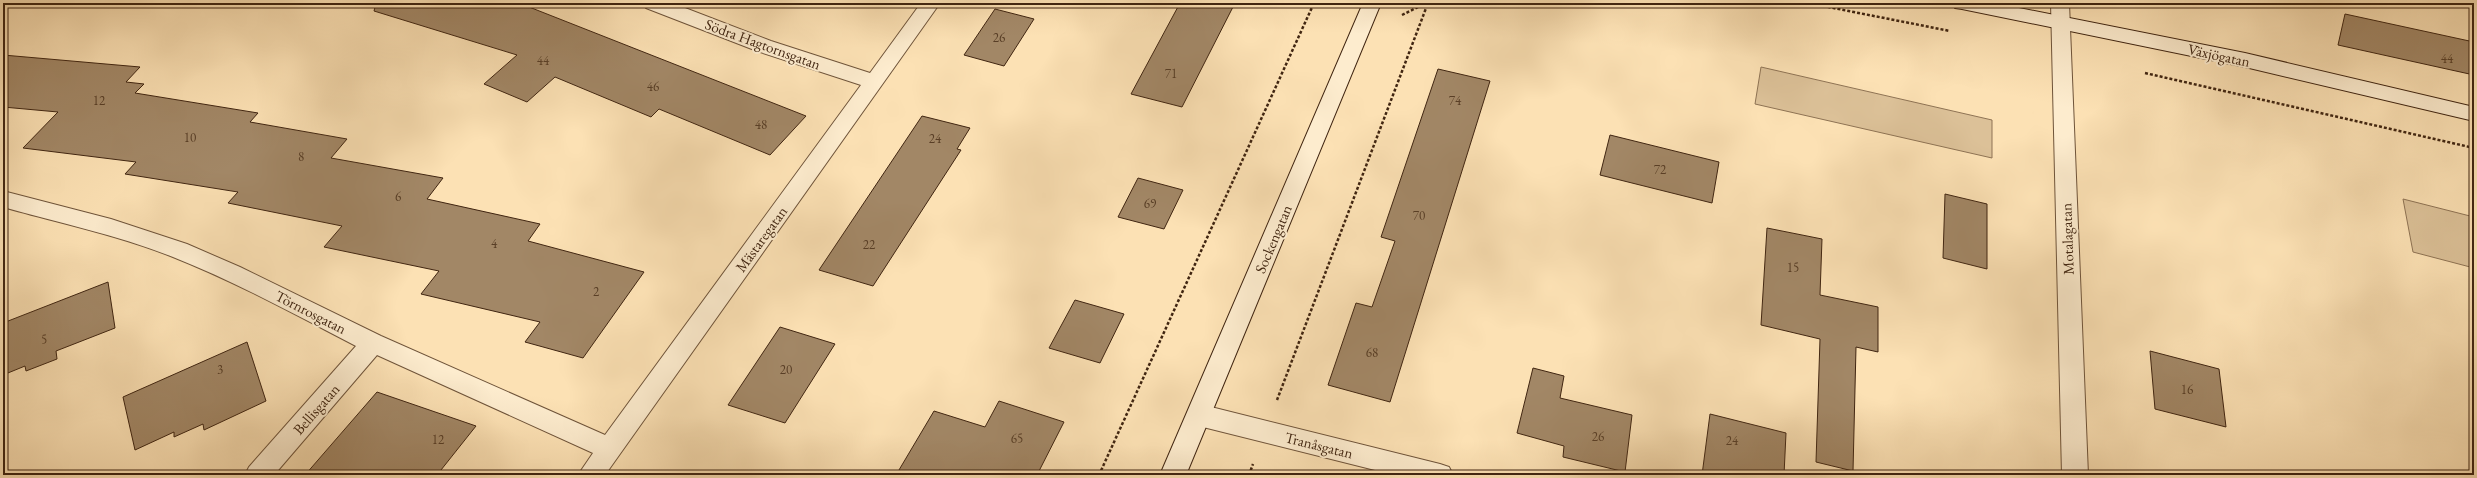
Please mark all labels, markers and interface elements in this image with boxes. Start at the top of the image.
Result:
street label: Södra Hagtornsgatan [703,14,823,74]
house number: 26 [993,29,1005,46]
street label: Växjögatan [2186,39,2252,71]
house number: 44 [2441,50,2454,67]
house number: 44 [537,52,550,69]
house number: 71 [1165,65,1177,82]
house number: 46 [647,78,659,95]
house number: 12 [93,92,106,109]
house number: 74 [1449,92,1462,109]
house number: 48 [755,116,767,133]
house number: 10 [184,129,196,146]
house number: 24 [929,130,942,147]
house number: 8 [298,148,304,165]
house number: 72 [1654,161,1667,178]
house number: 6 [395,188,401,205]
house number: 69 [1144,195,1157,212]
street label: Mästaregatan [731,202,791,276]
street label: Sockengatan [1250,202,1296,276]
street label: Motalagatan [2056,203,2078,275]
house number: 70 [1413,207,1425,224]
house number: 4 [491,235,498,252]
house number: 22 [863,236,876,253]
house number: 15 [1787,259,1799,276]
house number: 2 [593,283,600,300]
street label: Törnrosgatan [272,286,350,338]
house number: 5 [41,331,47,348]
house number: 68 [1366,344,1378,361]
house number: 3 [217,361,223,378]
house number: 20 [780,361,792,378]
street label: Bellisgatan [289,380,343,438]
house number: 16 [2181,381,2193,398]
street label: Tranåsgatan [1283,427,1355,463]
house number: 26 [1592,428,1604,445]
house number: 65 [1011,430,1023,447]
house number: 12 [432,431,445,448]
house number: 24 [1726,432,1739,449]

